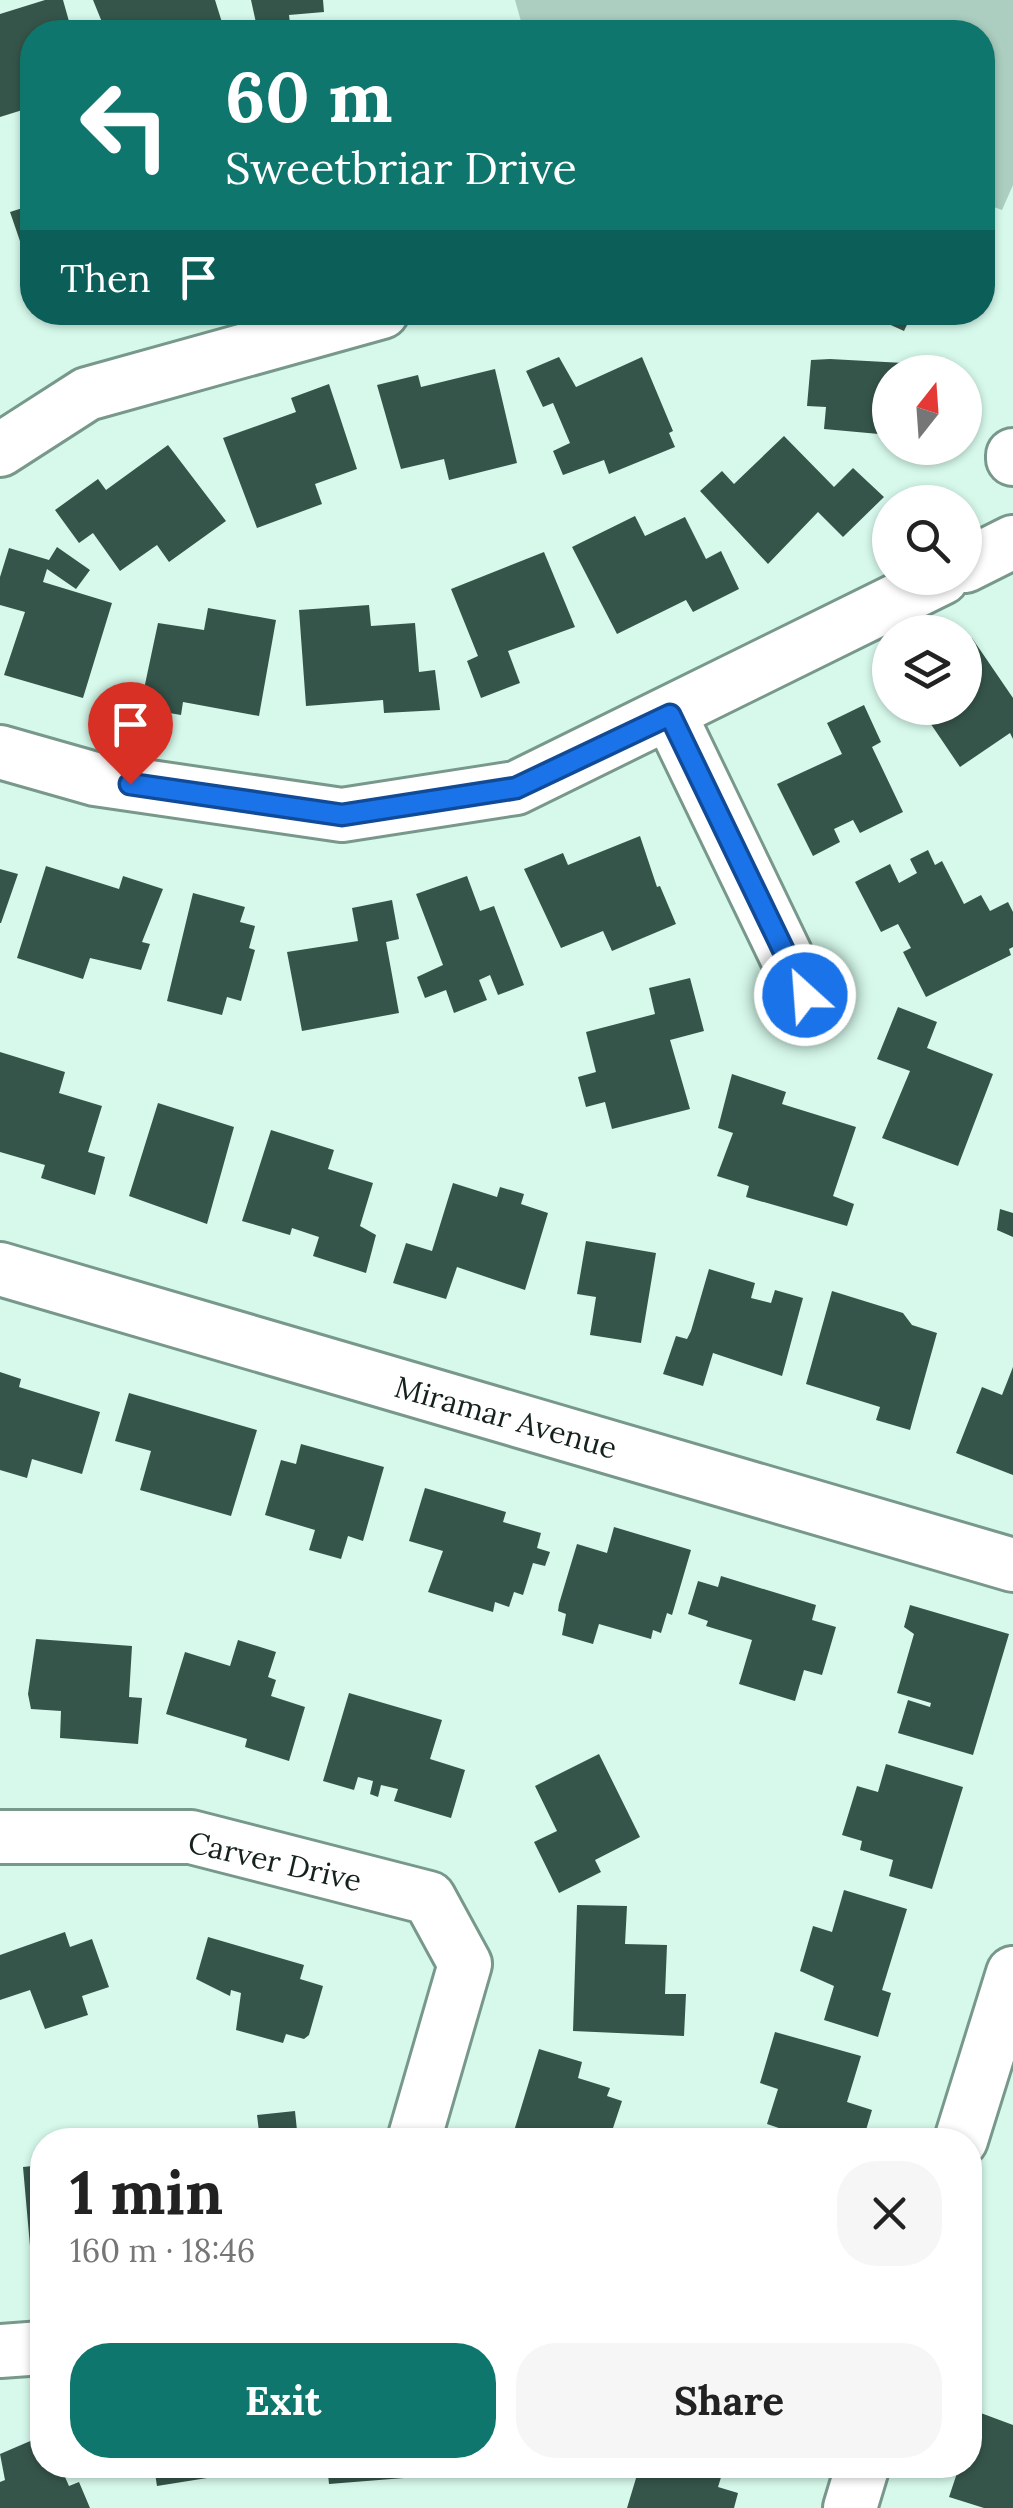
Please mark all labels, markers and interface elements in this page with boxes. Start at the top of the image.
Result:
text: 60 m [225,52,393,141]
icon: left [60,60,190,190]
text: Sweetbriar Drive [225,139,577,196]
icon: arrive [171,250,226,305]
text: Then [60,254,151,302]
north arrow [872,355,982,465]
map controls [872,355,982,725]
button: search [872,485,982,595]
button: layers [872,615,982,725]
pin [88,682,173,785]
icon: arrive [103,697,158,752]
position arrow [753,943,857,1047]
street label: Miramar Avenue [391,1367,621,1467]
street label: Carver Drive [185,1823,365,1899]
text: 1 min [70,2154,223,2230]
button: close [837,2161,942,2266]
text: 160 m · 18:46 [70,2230,255,2271]
button: Exit [70,2343,496,2458]
button: Share [516,2343,942,2458]

